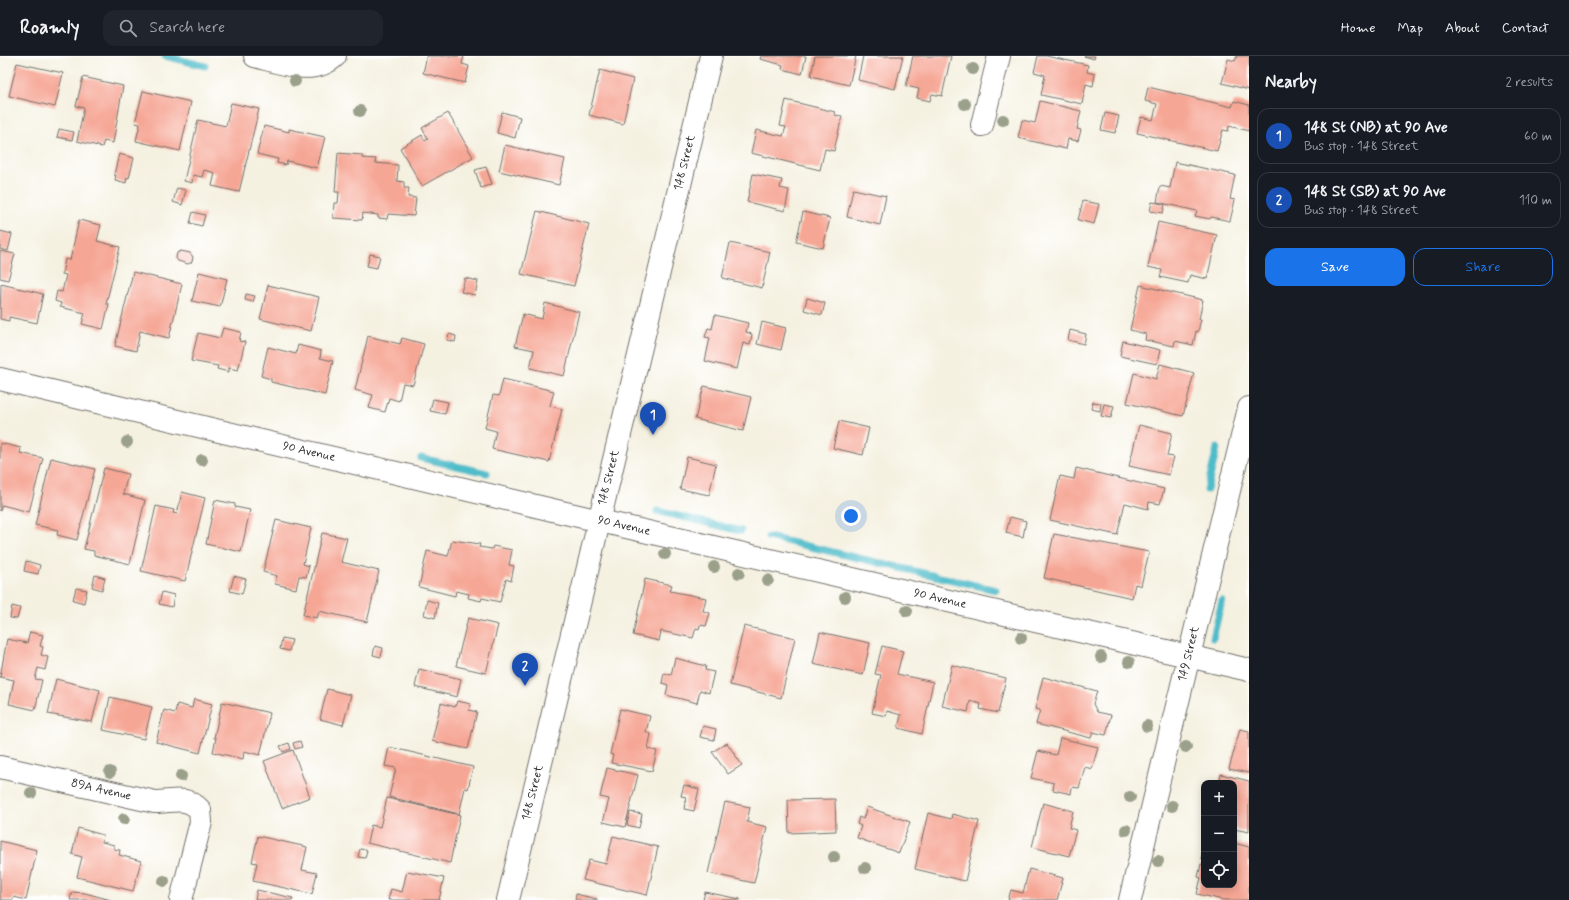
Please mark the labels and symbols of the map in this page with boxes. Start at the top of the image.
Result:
street label: 148 Street [670,134,700,192]
pin: 1 [640,402,666,435]
street label: 90 Avenue [281,438,337,466]
street label: 148 Street [594,449,624,507]
your location [841,506,861,526]
street label: 90 Avenue [596,512,652,540]
street label: 90 Avenue [912,585,968,613]
street label: 149 Street [1174,625,1204,683]
pin: 2 [512,653,538,686]
street label: 148 Street [518,764,548,822]
street label: 89A Avenue [69,775,133,805]

